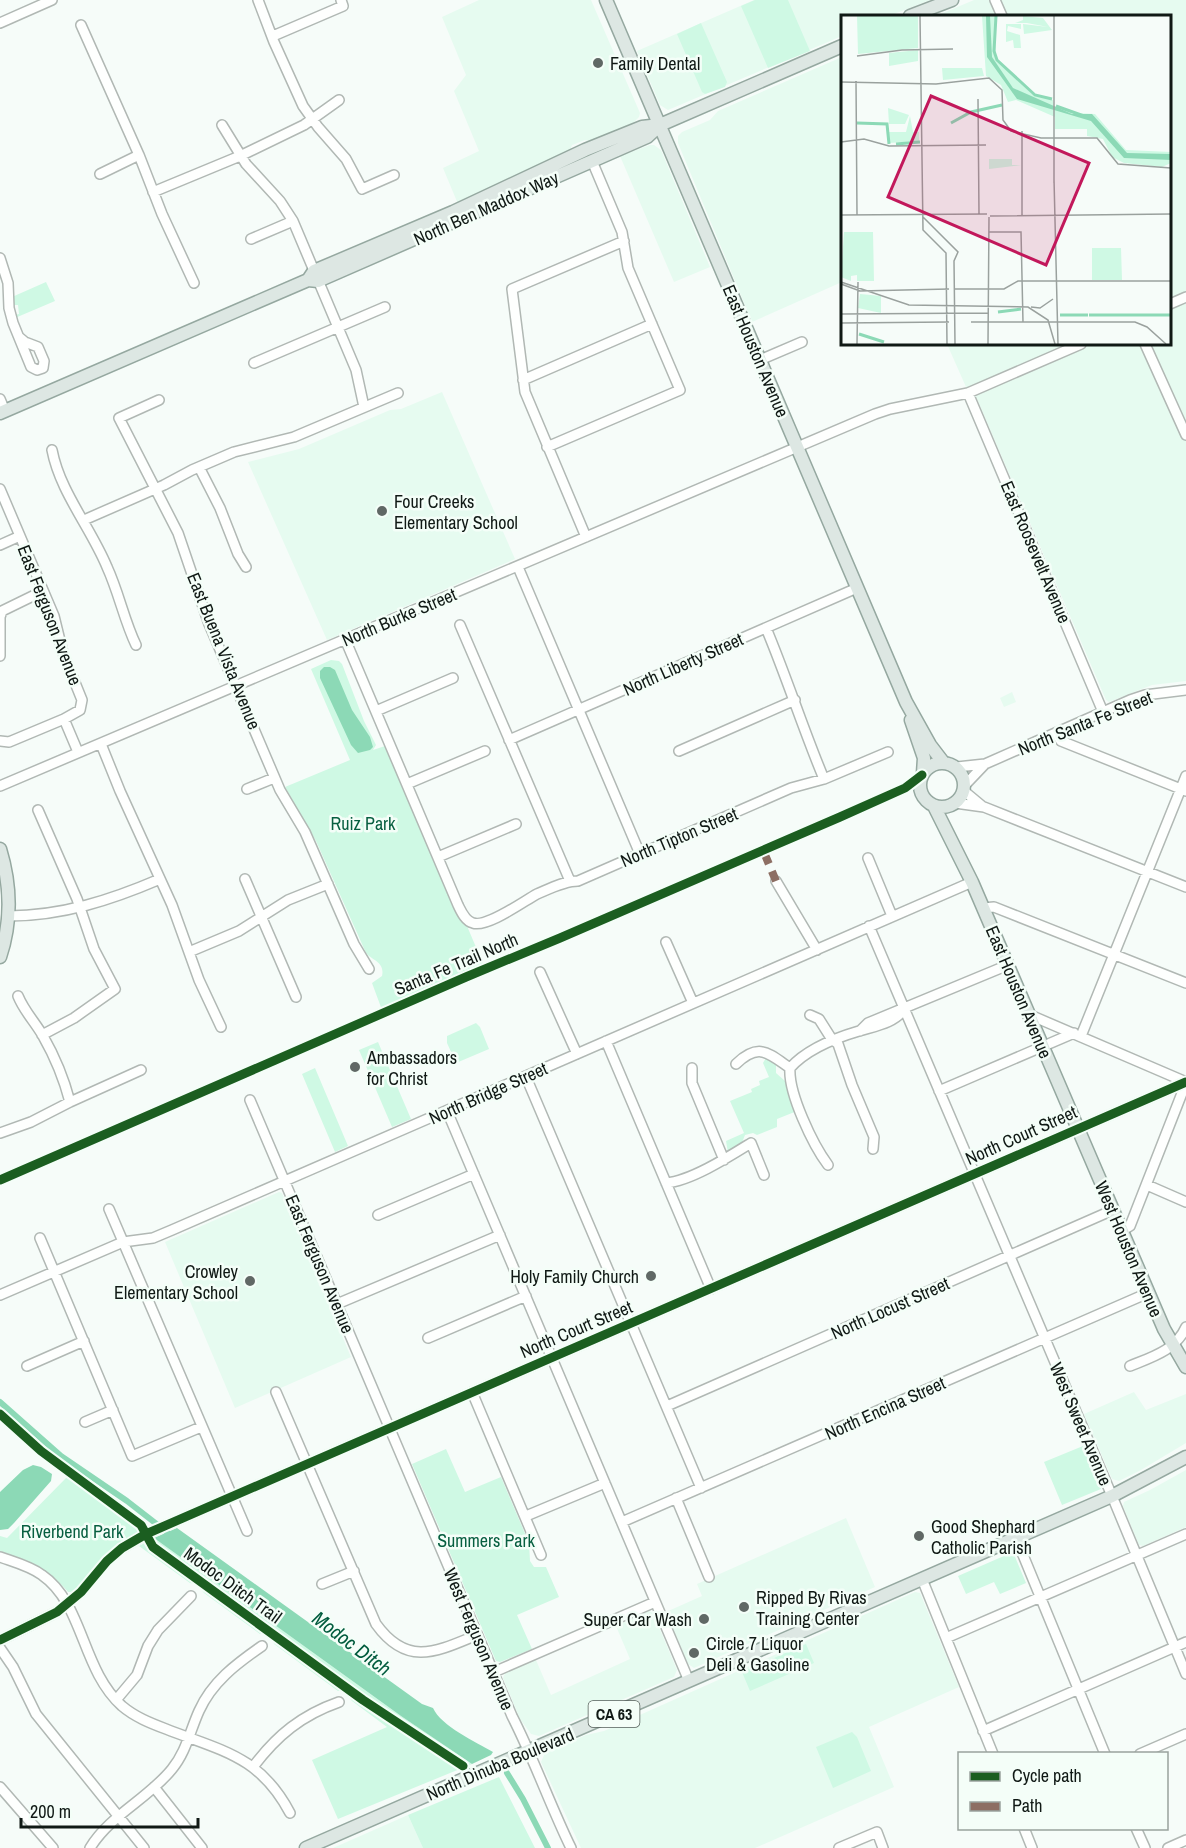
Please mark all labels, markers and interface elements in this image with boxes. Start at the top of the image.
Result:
inset map [841,15,1171,345]
place label: Family Dental [610,51,700,76]
marker: Family Dental [591,56,605,70]
street label: North Ben Maddox Way [410,165,563,251]
street label: East Houston Avenue [717,281,795,421]
street label: East Roosevelt Avenue [995,477,1077,627]
place label: Four Creeks Elementary School [394,489,518,535]
marker: Four Creeks Elementary School [375,504,389,518]
street label: East Ferguson Avenue [12,541,88,689]
street label: East Buena Vista Avenue [181,569,267,733]
street label: North Burke Street [338,582,460,652]
street label: North Liberty Street [619,626,747,702]
street label: North Santa Fe Street [1014,685,1156,761]
street label: North Tipton Street [617,801,741,873]
park label: Ruiz Park [331,811,396,836]
street label: East Houston Avenue [980,922,1058,1062]
street label: Santa Fe Trail North [390,927,522,1001]
place label: Ambassadors for Christ [366,1045,457,1091]
street label: North Bridge Street [425,1056,551,1130]
marker: Ambassadors for Christ [348,1060,362,1074]
street label: North Court Street [961,1099,1081,1171]
street label: West Houston Avenue [1089,1177,1169,1321]
street label: East Ferguson Avenue [280,1191,360,1337]
place label: Crowley Elementary School [114,1259,239,1305]
place label: Holy Family Church [510,1264,639,1289]
marker: Holy Family Church [644,1269,658,1283]
street label: North Locust Street [827,1271,953,1345]
marker: Crowley Elementary School [243,1274,257,1288]
street label: North Court Street [516,1294,636,1364]
street label: West Sweet Avenue [1044,1359,1118,1489]
street label: North Encina Street [821,1370,949,1446]
place label: Good Shephard Catholic Parish [931,1514,1035,1560]
park label: Riverbend Park [21,1519,124,1544]
park label: Summers Park [437,1528,535,1553]
marker: Good Shephard Catholic Parish [912,1529,926,1543]
street label: Modoc Ditch Trail [179,1541,287,1629]
street label: West Ferguson Avenue [438,1564,520,1714]
place label: Ripped By Rivas Training Center [756,1585,867,1631]
marker: Ripped By Rivas Training Center [737,1600,751,1614]
water label: Modoc Ditch [307,1605,397,1681]
place label: Super Car Wash [583,1607,692,1632]
marker: Super Car Wash [697,1612,711,1626]
place label: Circle 7 Liquor Deli & Gasoline [706,1631,809,1677]
marker: Circle 7 Liquor Deli & Gasoline [687,1646,701,1660]
road number: CA 63 [588,1701,640,1727]
street label: North Dinuba Boulevard [422,1722,578,1806]
legend [958,1752,1168,1830]
text: Cycle path [1012,1763,1082,1788]
scale bar [21,1791,198,1829]
text: Path [1012,1793,1042,1818]
text: 200 m [30,1799,71,1824]

